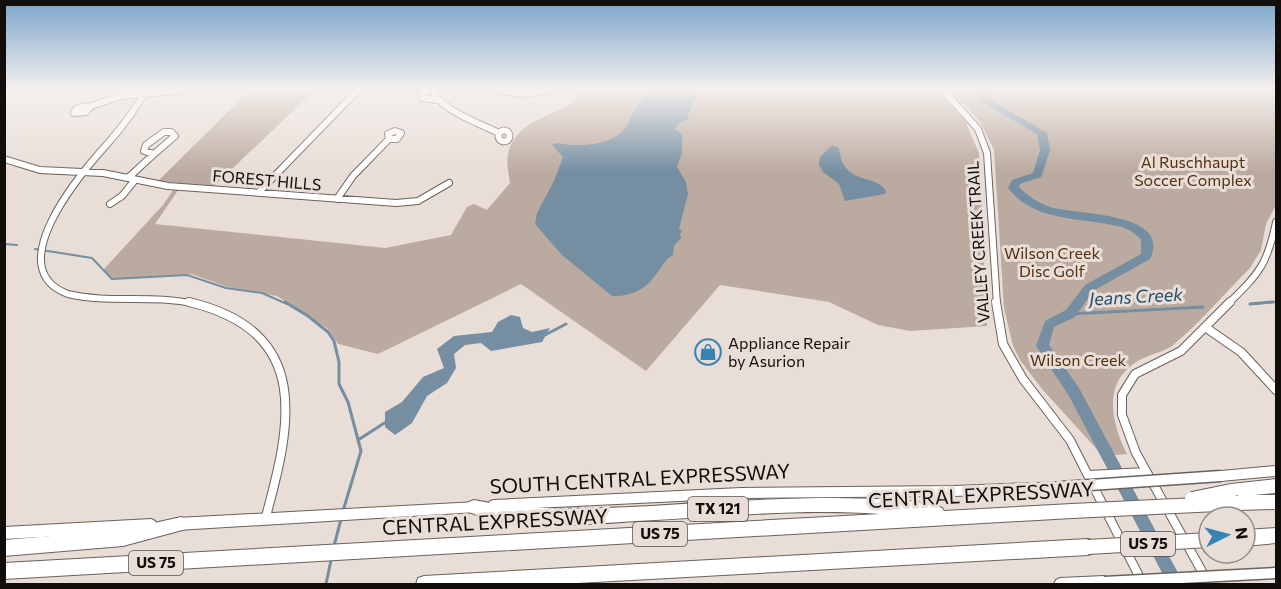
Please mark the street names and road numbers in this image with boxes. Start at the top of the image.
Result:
street label: VALLEY CREEK TRAIL [962,160,993,324]
street label: FOREST HILLS [212,165,322,194]
street label: SOUTH CENTRAL EXPRESSWAY [489,458,791,498]
street label: CENTRAL EXPRESSWAY [867,476,1095,512]
road number: TX 121 [688,497,748,521]
street label: CENTRAL EXPRESSWAY [381,503,609,539]
road number: US 75 [633,522,687,546]
road number: US 75 [1121,532,1175,556]
road number: US 75 [129,551,183,575]

